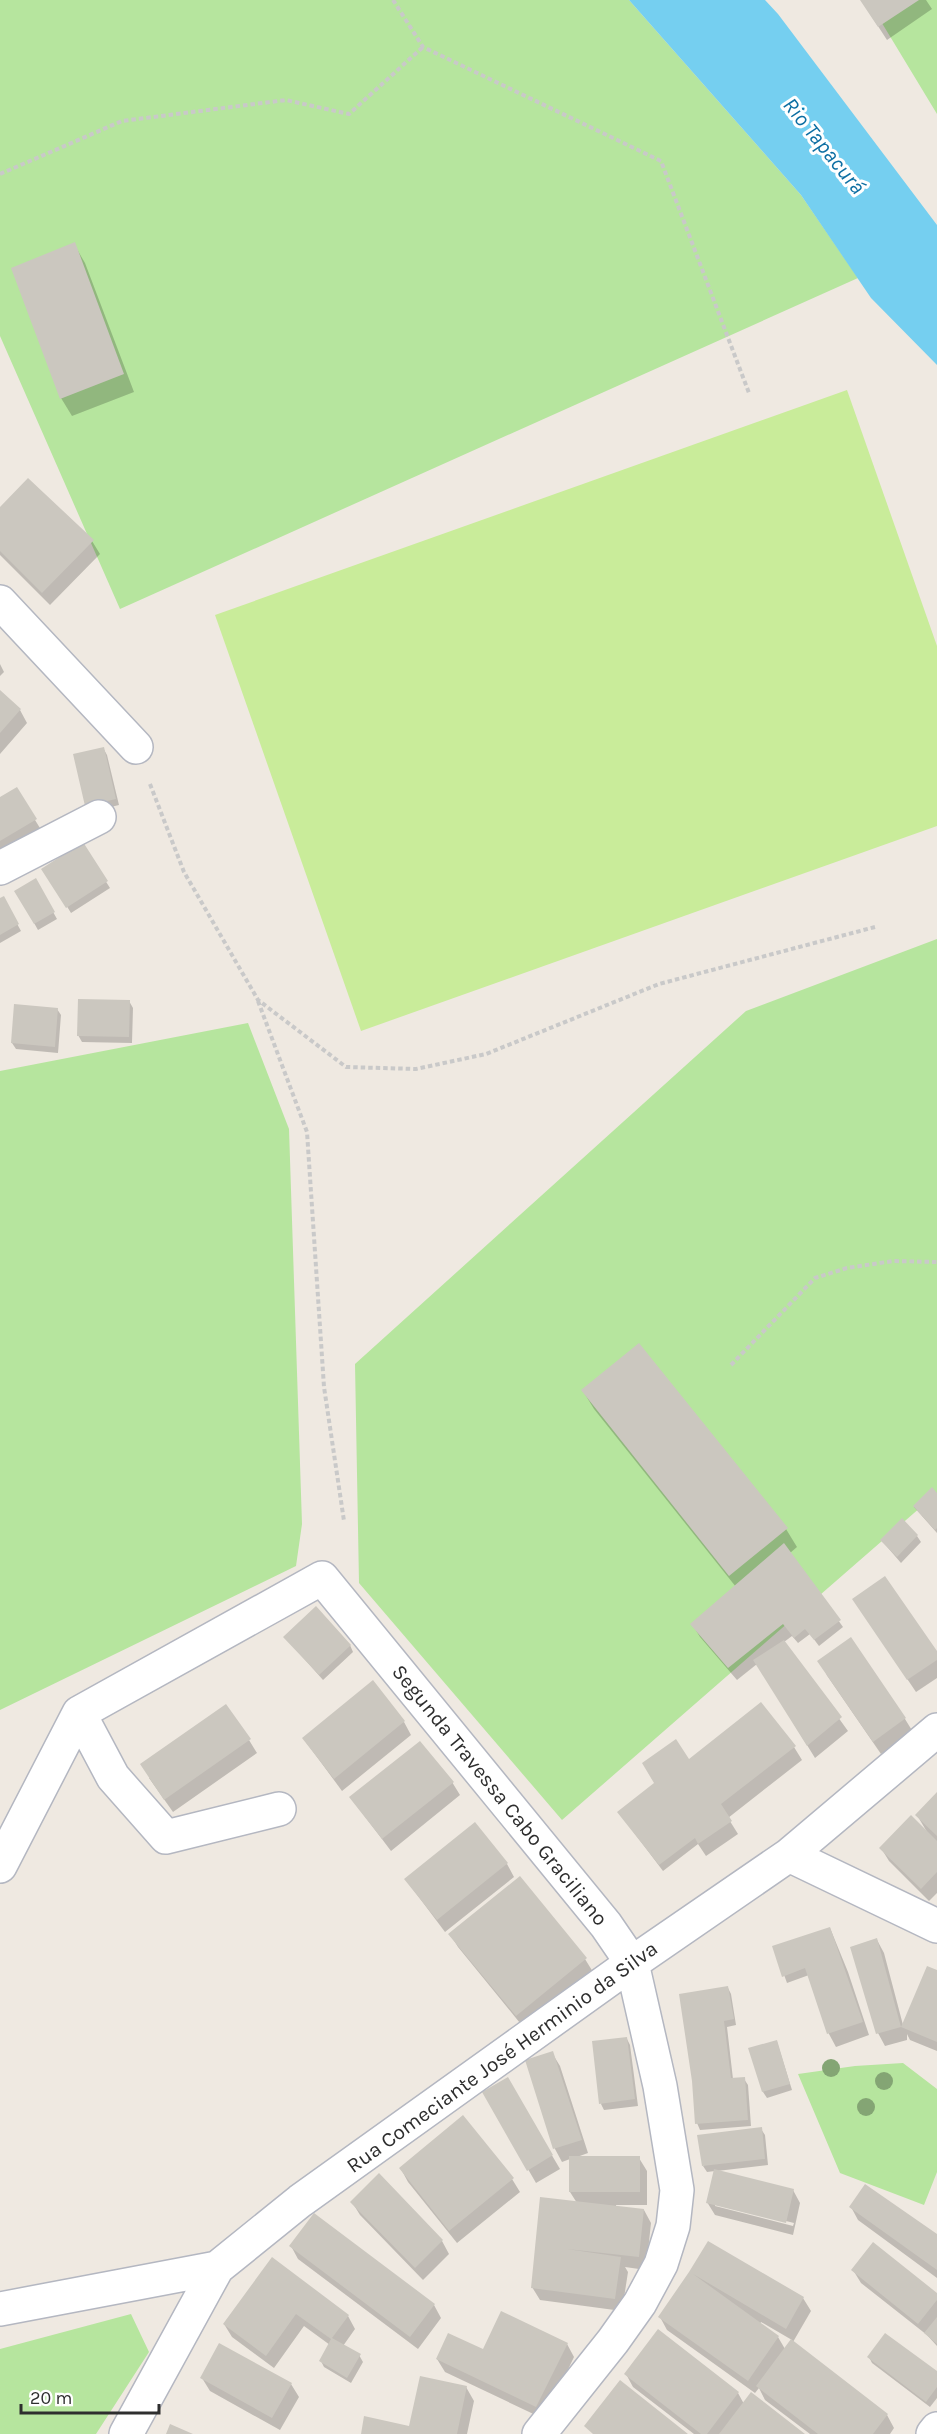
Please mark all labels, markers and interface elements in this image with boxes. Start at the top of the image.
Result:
water label: Rio Tapacurá [777,93,871,199]
street label: Segunda Travessa Cabo Graciliano [387,1660,613,1930]
street label: Rua Comeciante José Herminio da Silva [342,1936,662,2178]
scale bar [21,2377,159,2415]
text: 20 m [30,2387,72,2409]

